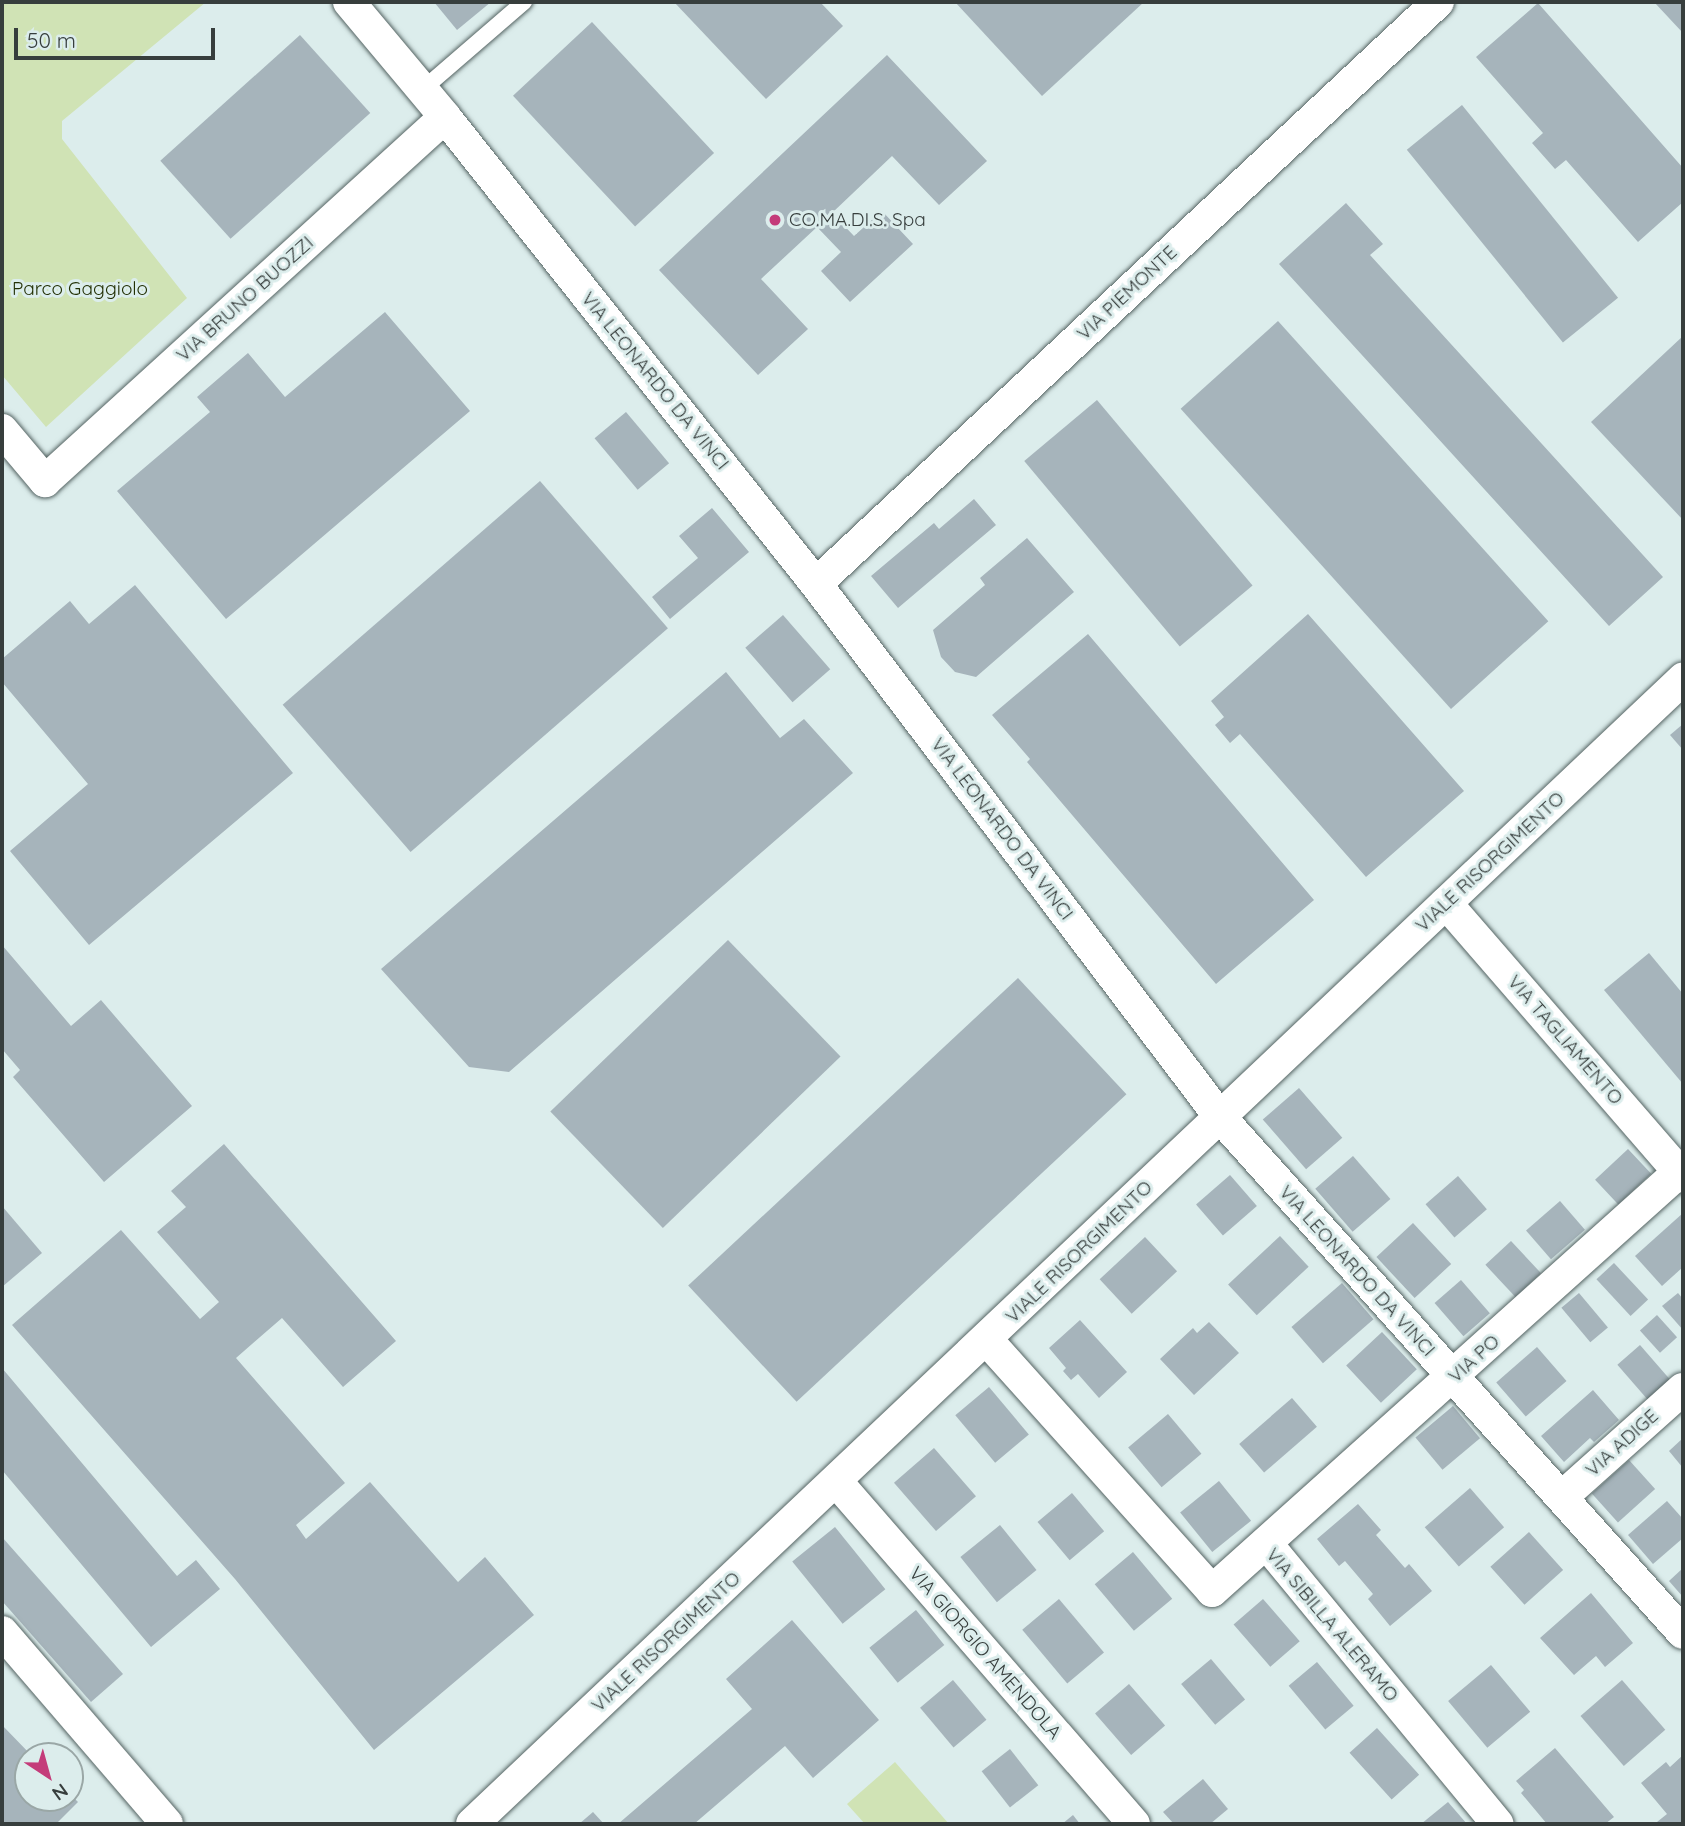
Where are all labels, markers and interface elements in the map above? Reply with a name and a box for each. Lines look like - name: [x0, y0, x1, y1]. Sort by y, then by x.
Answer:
- scale bar: [18, 14, 219, 58]
- text: 50 m: [27, 27, 76, 53]
- place label: CO.MA.DI.S. Spa: [789, 209, 926, 231]
- marker: CO.MA.DI.S. Spa: [767, 212, 783, 228]
- street label: VIA BRUNO BUOZZI: [172, 232, 318, 366]
- street label: VIA PIEMONTE: [1072, 241, 1182, 345]
- park label: Parco Gaggiolo: [12, 278, 148, 300]
- street label: VIA LEONARDO DA VINCI: [576, 288, 734, 474]
- street label: VIA LEONARDO DA VINCI: [926, 733, 1078, 925]
- street label: VIALE RISORGIMENTO: [1411, 787, 1569, 937]
- street label: VIA TAGLIAMENTO: [1503, 971, 1627, 1109]
- street label: VIALE RISORGIMENTO: [1001, 1176, 1157, 1328]
- street label: VIA LEONARDO DA VINCI: [1274, 1181, 1440, 1361]
- street label: VIA PO: [1444, 1330, 1504, 1388]
- street label: VIA ADIGE: [1581, 1405, 1663, 1481]
- street label: VIA SIBILLA ALERAMO: [1261, 1544, 1403, 1706]
- street label: VIA GIORGIO AMENDOLA: [904, 1562, 1066, 1744]
- street label: VIALE RISORGIMENTO: [587, 1567, 745, 1717]
- north arrow: [14, 1742, 84, 1812]
- text: N: [47, 1779, 73, 1806]

